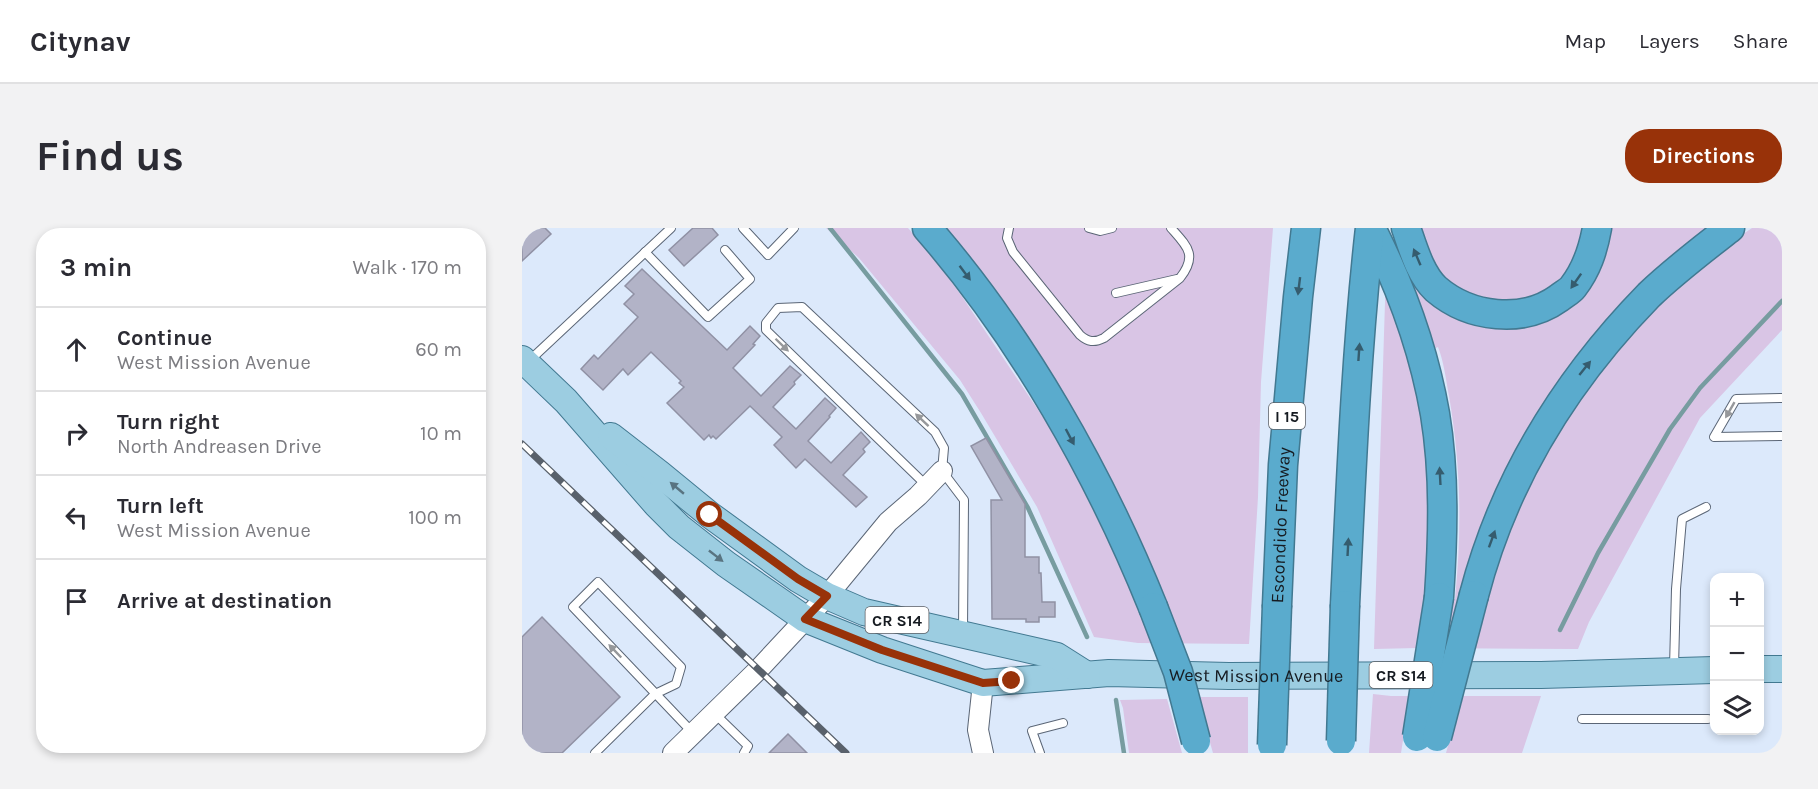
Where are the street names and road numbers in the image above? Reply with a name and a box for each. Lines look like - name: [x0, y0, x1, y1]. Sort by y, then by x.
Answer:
- road number: I 15: [1269, 403, 1305, 429]
- street label: Escondido Freeway: [1266, 445, 1296, 604]
- road number: CR S14: [866, 607, 928, 633]
- road number: CR S14: [1370, 662, 1432, 688]
- street label: West Mission Avenue: [1169, 663, 1343, 687]

